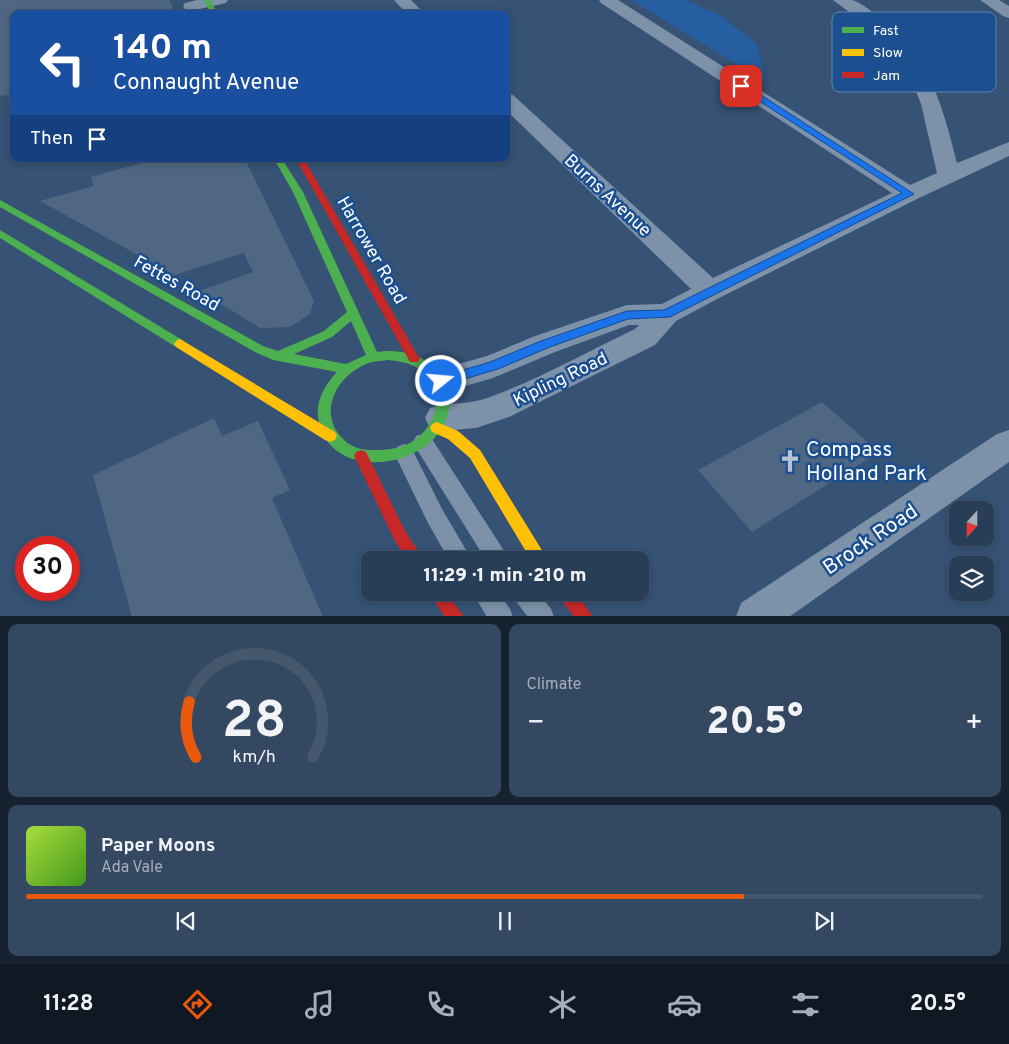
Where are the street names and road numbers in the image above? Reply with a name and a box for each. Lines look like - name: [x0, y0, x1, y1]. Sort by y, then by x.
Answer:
- street label: Burns Avenue: [558, 150, 656, 242]
- street label: Harrower Road: [331, 193, 411, 309]
- street label: Fettes Road: [129, 251, 223, 317]
- street label: Kipling Road: [510, 348, 612, 413]
- street label: Brock Road: [818, 499, 923, 582]

